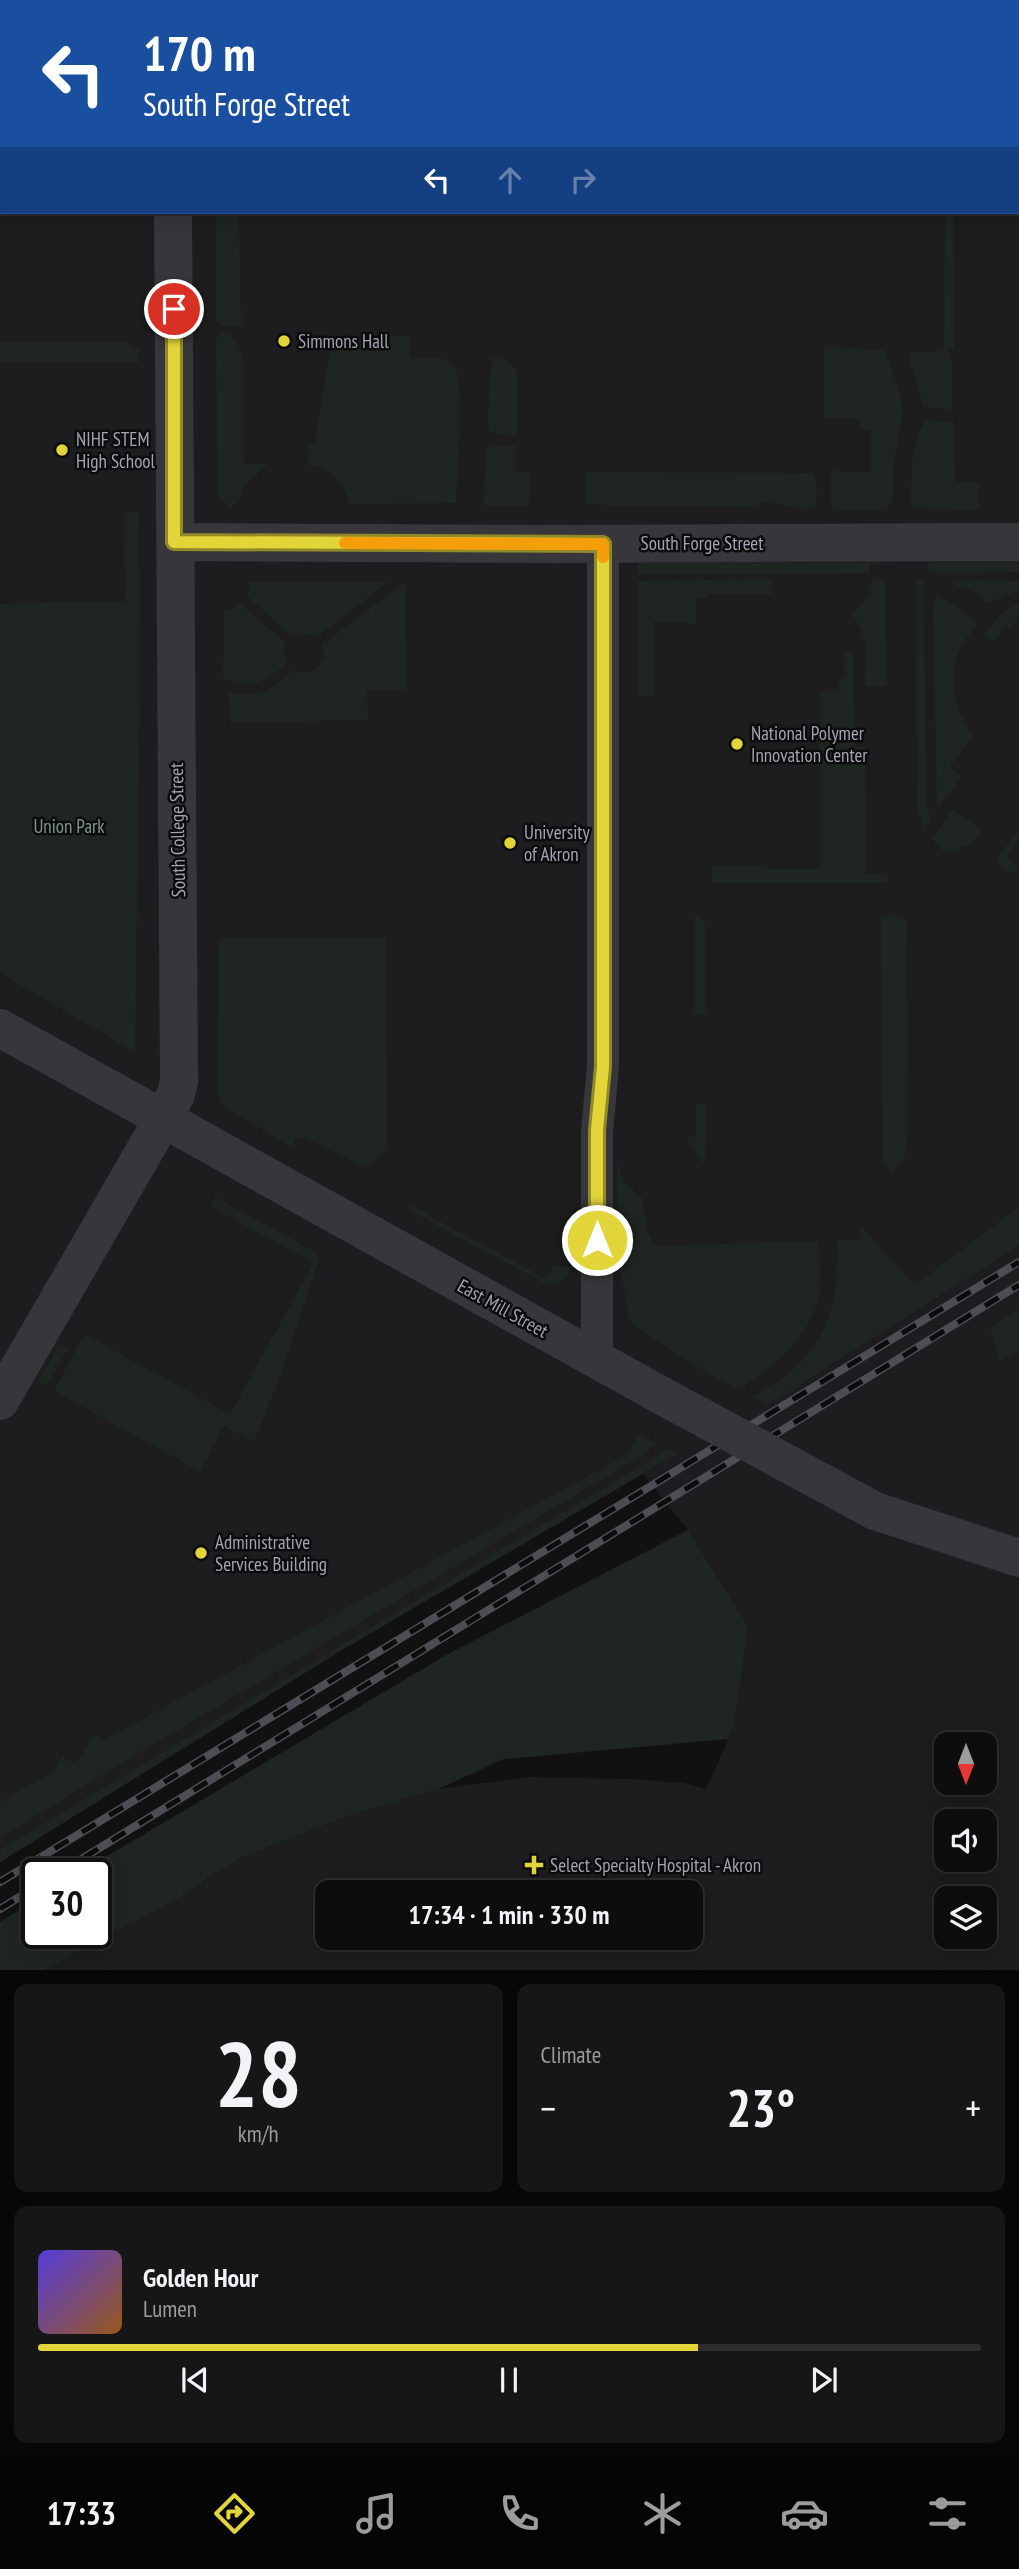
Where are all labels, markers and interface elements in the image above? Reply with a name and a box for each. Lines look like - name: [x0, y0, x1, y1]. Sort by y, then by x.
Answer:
- text: 170 m: [143, 21, 256, 85]
- icon: left: [28, 28, 119, 119]
- text: South Forge Street: [143, 83, 350, 125]
- icon: left: [418, 161, 456, 199]
- icon: ahead: [491, 161, 529, 199]
- icon: right: [564, 161, 602, 199]
- pin: [144, 279, 204, 339]
- icon: arrive: [155, 290, 193, 328]
- place label: Simmons Hall: [298, 329, 389, 353]
- marker: Simmons Hall: [276, 333, 292, 349]
- place label: NIHF STEM High School: [76, 427, 156, 473]
- marker: NIHF STEM High School: [54, 442, 70, 458]
- street label: South Forge Street: [641, 531, 764, 555]
- place label: National Polymer Innovation Center: [751, 721, 868, 767]
- marker: National Polymer Innovation Center: [729, 736, 745, 752]
- street label: South College Street: [164, 762, 190, 897]
- park label: Union Park: [33, 814, 105, 838]
- place label: University of Akron: [524, 820, 590, 866]
- marker: University of Akron: [502, 835, 518, 851]
- position arrow: [560, 1203, 634, 1277]
- street label: East Mill Street: [454, 1273, 553, 1343]
- place label: Administrative Services Building: [215, 1530, 327, 1576]
- marker: Administrative Services Building: [193, 1545, 209, 1561]
- north arrow: [934, 1732, 998, 1796]
- map controls: [934, 1732, 997, 1949]
- button: sound: [934, 1809, 997, 1872]
- place label: Select Specialty Hospital - Akron: [550, 1853, 761, 1877]
- marker: Select Specialty Hospital - Akron: [524, 1855, 544, 1875]
- speed limit sign: 30: [21, 1858, 112, 1949]
- button: layers: [934, 1886, 997, 1949]
- text: 17:34 · 1 min · 330 m: [409, 1898, 609, 1931]
- text: 28: [215, 2014, 302, 2132]
- text: Climate: [541, 2040, 601, 2069]
- text: 23°: [726, 2074, 795, 2141]
- text: −: [541, 2083, 556, 2132]
- text: +: [965, 2083, 981, 2132]
- text: km/h: [238, 2119, 279, 2148]
- text: Golden Hour: [143, 2261, 258, 2294]
- text: Lumen: [143, 2294, 197, 2323]
- icon: previous: [176, 2361, 214, 2399]
- icon: pause: [490, 2361, 528, 2399]
- icon: next: [805, 2361, 843, 2399]
- icon: directions: [210, 2489, 259, 2538]
- icon: music: [352, 2489, 401, 2538]
- icon: phone: [495, 2489, 544, 2538]
- icon: climate: [638, 2489, 687, 2538]
- icon: car: [780, 2489, 829, 2538]
- icon: filters: [923, 2489, 972, 2538]
- text: 17:33: [47, 2492, 116, 2534]

